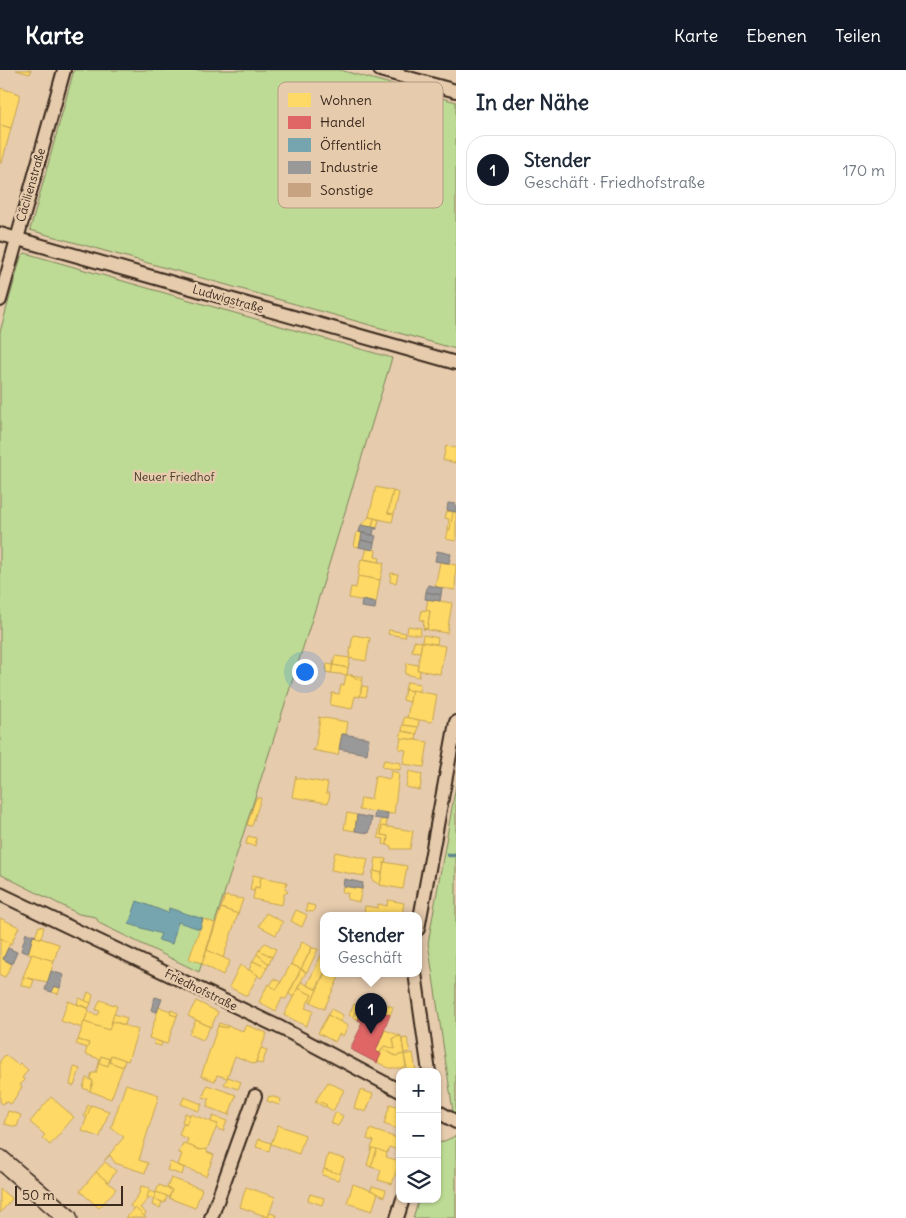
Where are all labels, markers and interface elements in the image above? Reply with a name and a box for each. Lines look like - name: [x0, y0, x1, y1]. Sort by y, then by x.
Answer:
- text: Karte: [25, 20, 84, 50]
- text: Karte: [674, 24, 718, 47]
- text: Ebenen: [746, 24, 807, 47]
- text: Teilen: [835, 24, 881, 47]
- legend: [278, 82, 443, 208]
- text: In der Nähe: [476, 89, 589, 116]
- text: Wohnen: [320, 91, 372, 109]
- text: Handel: [320, 113, 365, 131]
- text: Öffentlich: [320, 136, 381, 154]
- street label: Cäcilienstraße: [13, 146, 48, 224]
- text: Stender: [524, 148, 591, 172]
- text: Industrie: [320, 158, 378, 176]
- text: 1: [490, 160, 496, 180]
- text: 170 m: [842, 160, 885, 180]
- text: Geschäft · Friedhofstraße: [524, 172, 705, 192]
- text: Sonstige: [320, 181, 373, 199]
- street label: Ludwigstraße: [191, 281, 265, 316]
- park label: Neuer Friedhof: [134, 469, 215, 484]
- your location: [292, 659, 318, 685]
- popup: [320, 912, 422, 977]
- text: Stender: [338, 923, 404, 947]
- text: Geschäft: [338, 947, 402, 967]
- street label: Friedhofstraße: [162, 965, 240, 1014]
- pin: 1: [355, 993, 387, 1034]
- map controls: [396, 1068, 441, 1203]
- button: +: [396, 1068, 441, 1113]
- button: −: [396, 1113, 441, 1158]
- button: layers: [396, 1158, 441, 1203]
- scale bar: [15, 1183, 122, 1206]
- text: 50 m: [22, 1186, 55, 1204]

